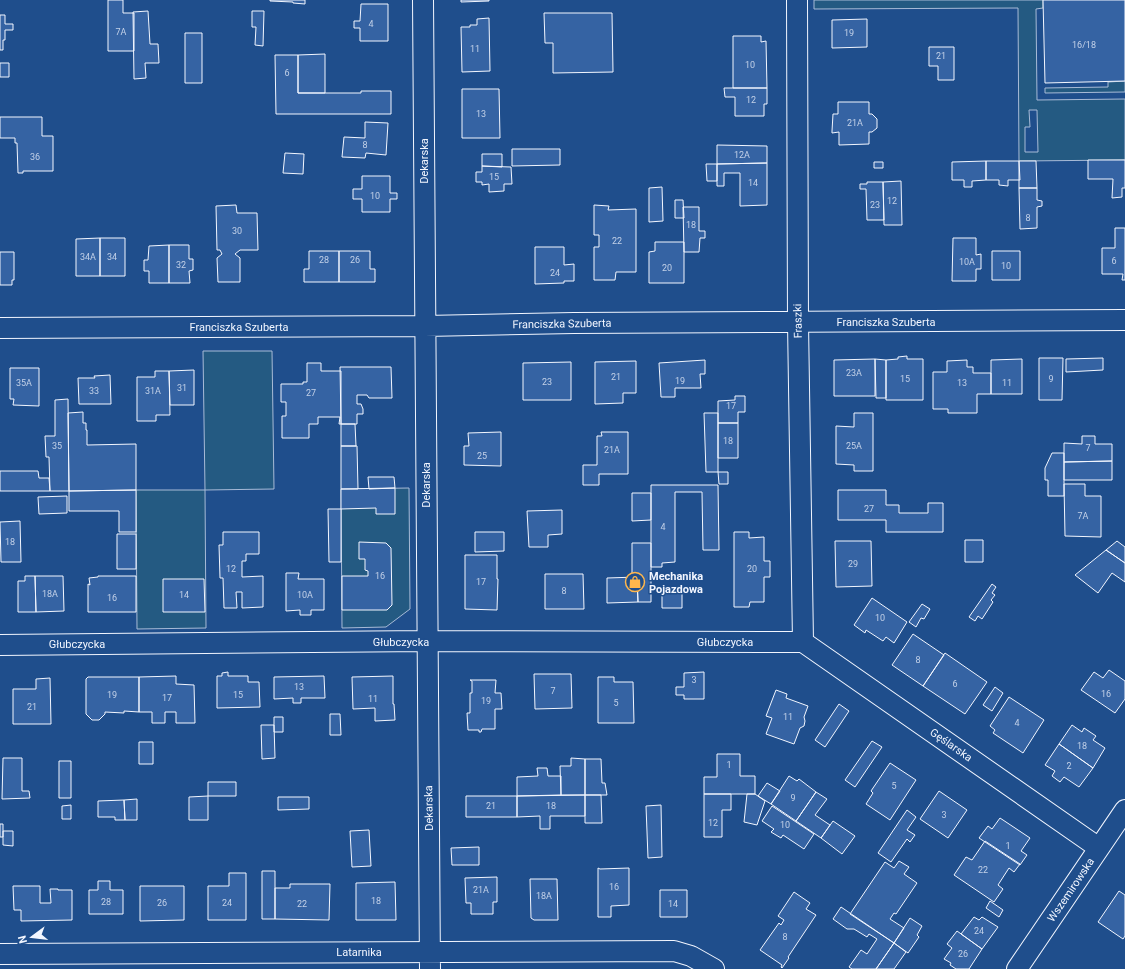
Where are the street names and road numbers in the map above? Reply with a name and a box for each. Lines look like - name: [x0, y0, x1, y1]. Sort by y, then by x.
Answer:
- street label: Dekarska: [418, 138, 431, 184]
- street label: Fraszki: [791, 303, 805, 339]
- street label: Franciszka Szuberta: [836, 316, 936, 329]
- street label: Franciszka Szuberta: [512, 317, 612, 331]
- street label: Franciszka Szuberta: [189, 321, 289, 334]
- street label: Dekarska: [420, 462, 433, 508]
- street label: Głubczycka: [373, 636, 429, 649]
- street label: Głubczycka: [697, 636, 753, 649]
- street label: Głubczycka: [49, 638, 105, 651]
- street label: Gęślarska: [927, 726, 975, 764]
- street label: Dekarska: [422, 785, 436, 831]
- street label: Wszemirowska: [1045, 856, 1097, 924]
- street label: Latarnika: [336, 946, 382, 959]

